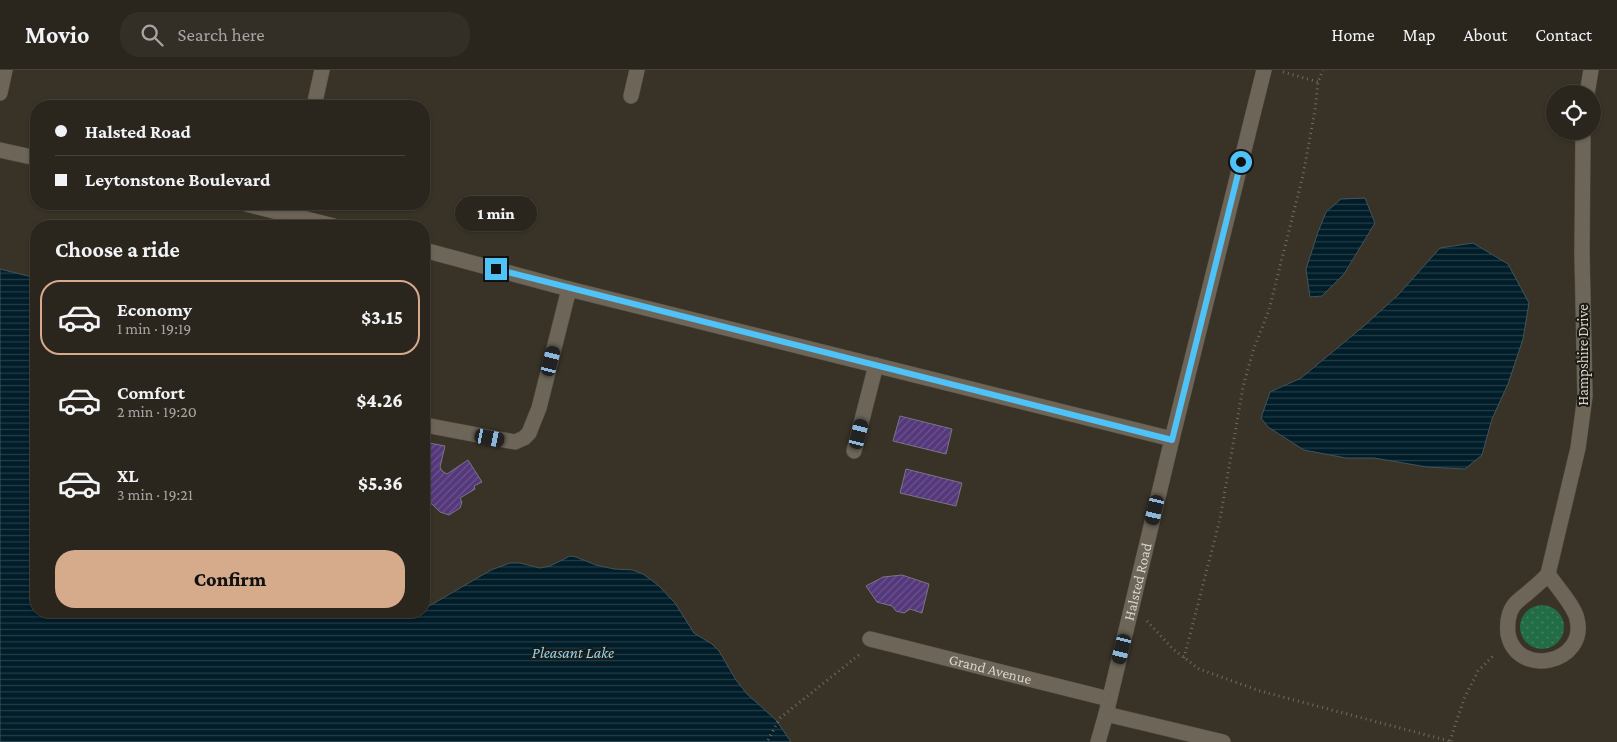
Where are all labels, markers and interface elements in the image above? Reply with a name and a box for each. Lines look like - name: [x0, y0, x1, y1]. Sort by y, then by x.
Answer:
- search box: [120, 12, 470, 57]
- text: Movio: [25, 21, 90, 48]
- icon: search: [138, 21, 166, 49]
- text: Search here: [178, 24, 265, 45]
- text: Home: [1332, 25, 1375, 45]
- text: Map: [1403, 25, 1435, 45]
- text: About: [1463, 25, 1507, 45]
- text: Contact: [1535, 25, 1592, 45]
- map controls: [1546, 85, 1601, 140]
- button: locate: [1546, 85, 1601, 140]
- text: Halsted Road: [85, 121, 191, 142]
- route start: [1230, 151, 1252, 173]
- text: Leytonstone Boulevard: [85, 169, 270, 190]
- callout: 1 min: [455, 196, 537, 232]
- text: 1 min: [477, 205, 515, 222]
- text: Choose a ride: [55, 237, 180, 262]
- route end: [485, 258, 507, 280]
- icon: car: [57, 295, 102, 340]
- text: Economy: [117, 299, 192, 320]
- street label: Hampshire Drive: [1575, 304, 1592, 406]
- text: $3.15: [361, 307, 403, 328]
- text: 1 min · 19:19: [117, 320, 191, 337]
- car: [540, 345, 561, 377]
- icon: car: [57, 378, 102, 423]
- text: Comfort: [117, 382, 185, 403]
- text: $4.26: [357, 390, 403, 411]
- text: 2 min · 19:20: [117, 403, 197, 420]
- car: [848, 418, 869, 450]
- car: [473, 428, 506, 448]
- icon: car: [57, 461, 102, 506]
- text: XL: [117, 465, 139, 486]
- text: $5.36: [358, 473, 403, 494]
- text: 3 min · 19:21: [117, 486, 193, 503]
- car: [1144, 494, 1165, 526]
- street label: Halsted Road: [1121, 541, 1155, 622]
- button: Confirm: [55, 550, 405, 608]
- car: [1111, 633, 1132, 665]
- water label: Pleasant Lake: [532, 644, 614, 661]
- street label: Grand Avenue: [947, 651, 1034, 687]

